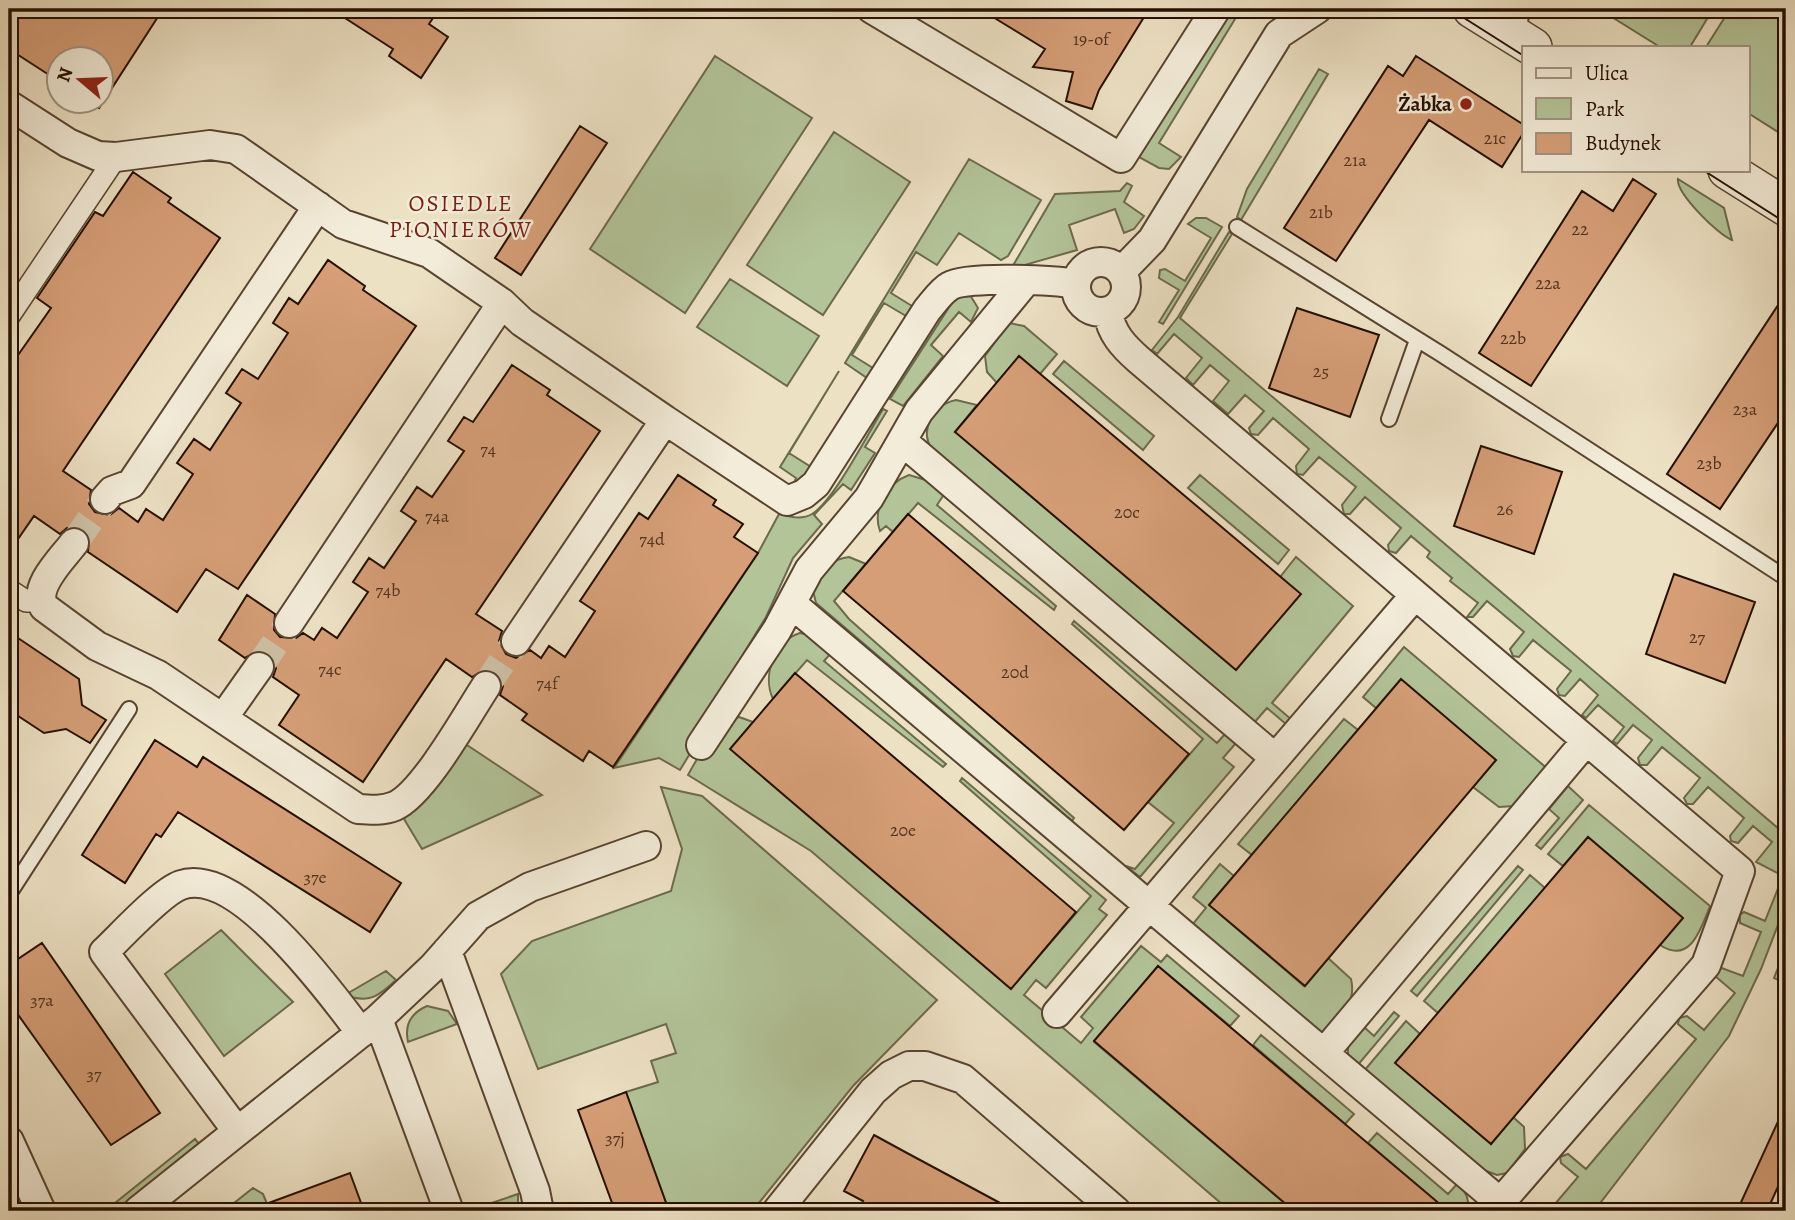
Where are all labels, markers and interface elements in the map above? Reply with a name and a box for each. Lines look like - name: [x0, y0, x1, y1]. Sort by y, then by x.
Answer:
- house number: 19-of: [1073, 27, 1112, 51]
- north arrow: [46, 46, 116, 116]
- legend: [1522, 46, 1750, 172]
- text: Ulica: [1585, 59, 1629, 87]
- text: N: [50, 64, 79, 86]
- place label: Żabka: [1398, 90, 1453, 118]
- text: Park: [1585, 95, 1625, 123]
- marker: Żabka: [1458, 96, 1474, 112]
- house number: 21c: [1484, 126, 1506, 150]
- text: Budynek: [1585, 129, 1661, 157]
- house number: 21a: [1343, 148, 1367, 172]
- district label: OSIEDLE PIONIERÓW: [389, 188, 533, 245]
- house number: 21b: [1309, 200, 1333, 224]
- house number: 22: [1571, 217, 1589, 241]
- house number: 22a: [1535, 271, 1561, 295]
- house number: 22b: [1500, 326, 1526, 350]
- house number: 25: [1313, 359, 1329, 383]
- house number: 23a: [1733, 397, 1758, 421]
- house number: 74: [480, 437, 496, 461]
- house number: 23b: [1696, 451, 1722, 475]
- house number: 26: [1497, 497, 1513, 521]
- house number: 20c: [1114, 500, 1140, 524]
- house number: 74a: [425, 504, 450, 528]
- house number: 74d: [639, 527, 665, 551]
- house number: 74b: [376, 578, 400, 602]
- house number: 27: [1689, 625, 1705, 649]
- house number: 74c: [318, 657, 342, 681]
- house number: 20d: [1001, 660, 1029, 684]
- house number: 74f: [536, 671, 561, 695]
- house number: 20e: [890, 818, 916, 842]
- house number: 37e: [303, 865, 327, 889]
- house number: 37a: [30, 988, 54, 1012]
- house number: 37: [86, 1062, 102, 1086]
- house number: 37j: [605, 1126, 625, 1150]

